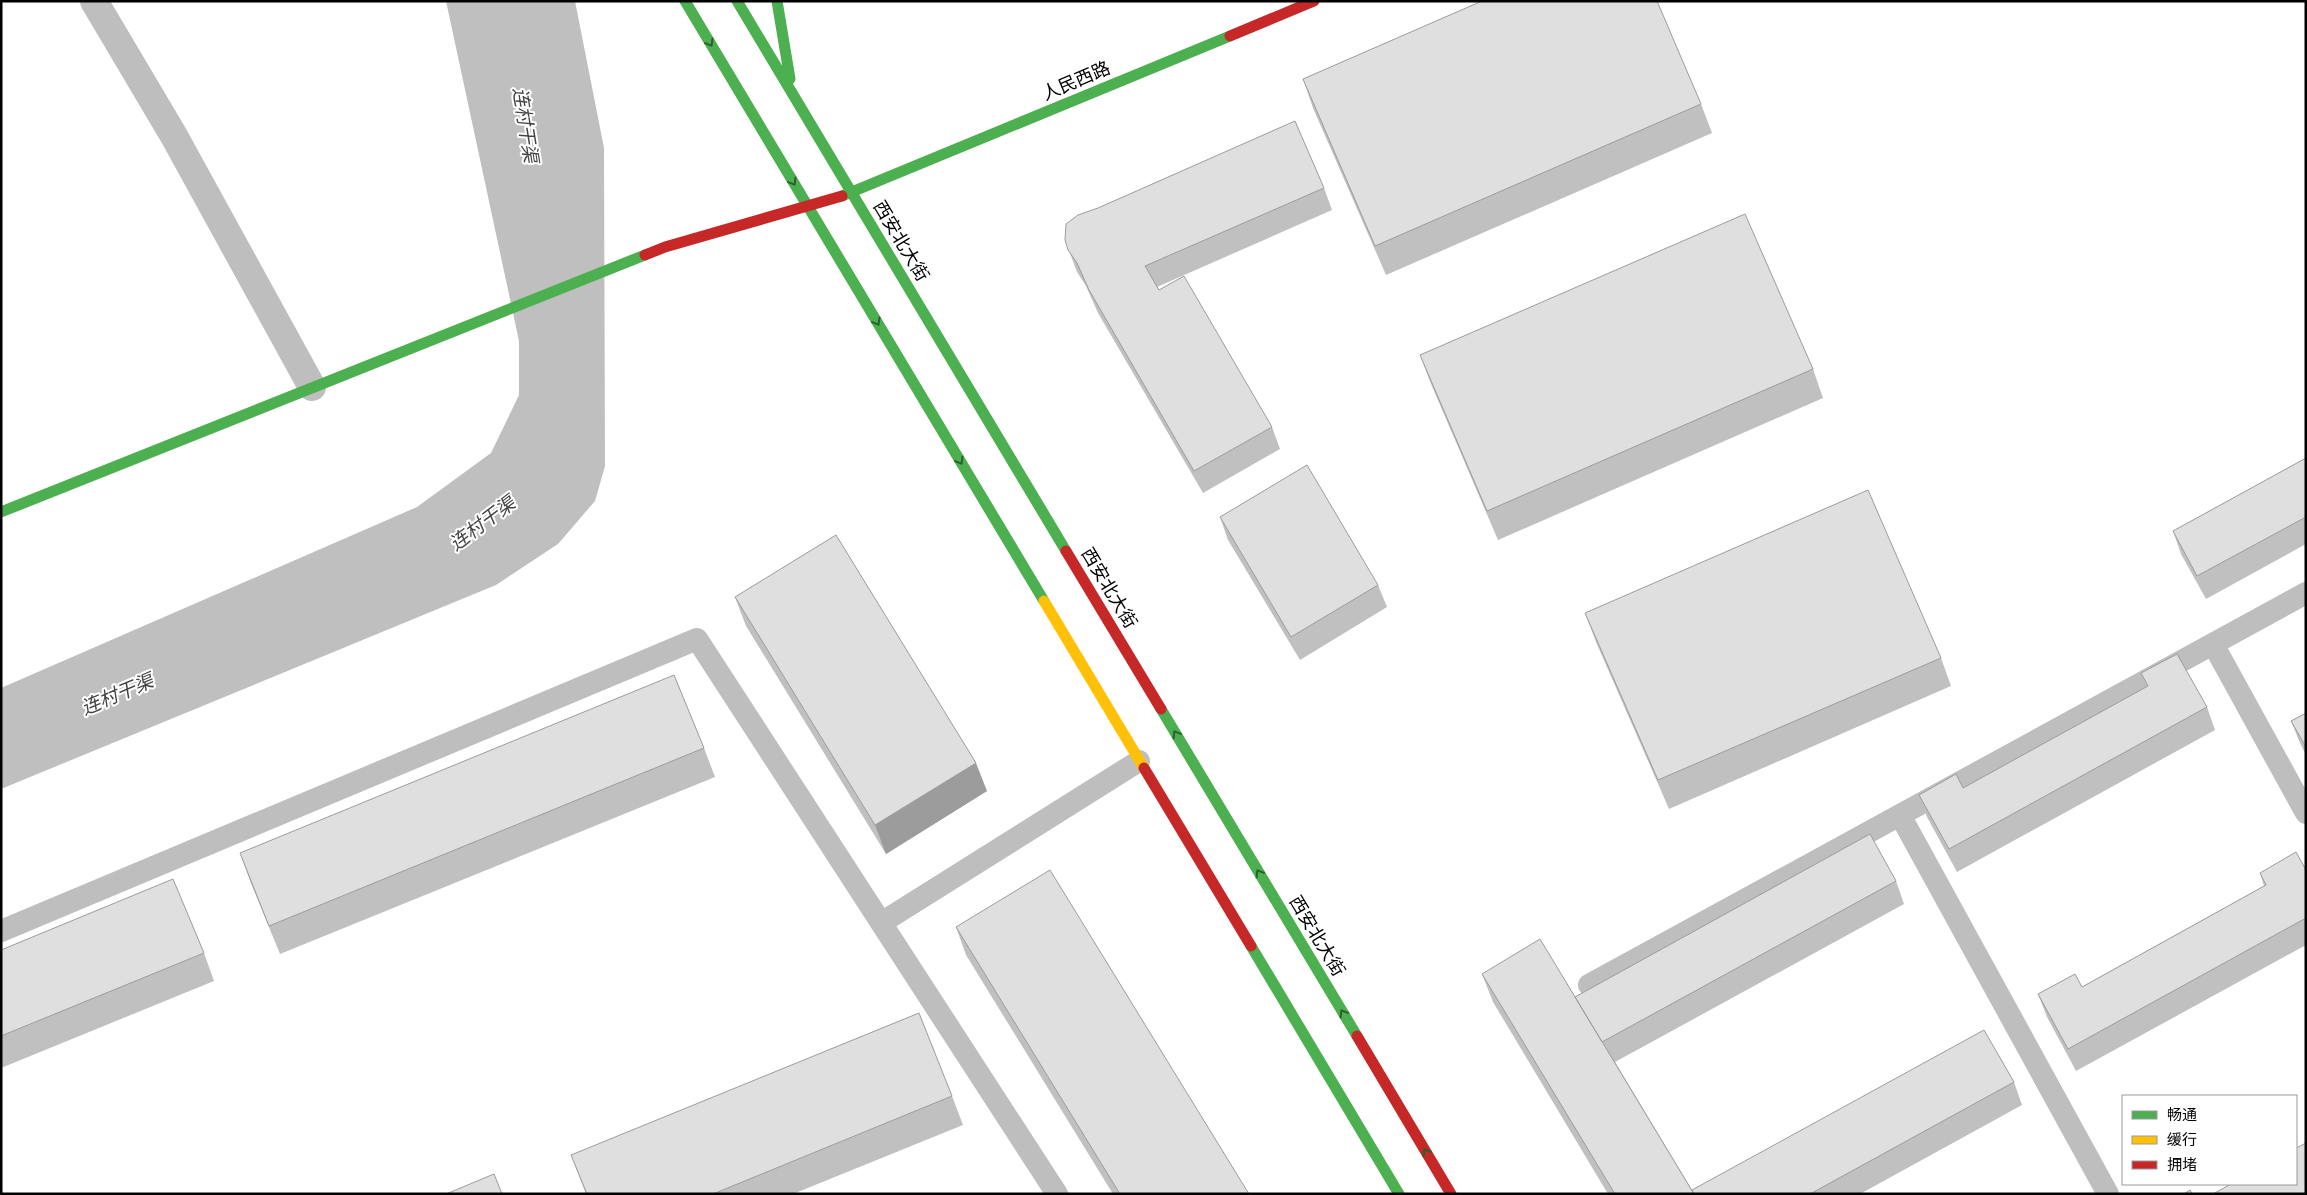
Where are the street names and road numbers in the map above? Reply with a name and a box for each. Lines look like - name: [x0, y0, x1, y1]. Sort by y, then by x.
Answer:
- street label: 人民西路: [1038, 55, 1114, 106]
- street label: 西安北大街: [868, 196, 935, 286]
- street label: 西安北大街: [1076, 543, 1143, 633]
- street label: 西安北大街: [1284, 891, 1351, 981]

